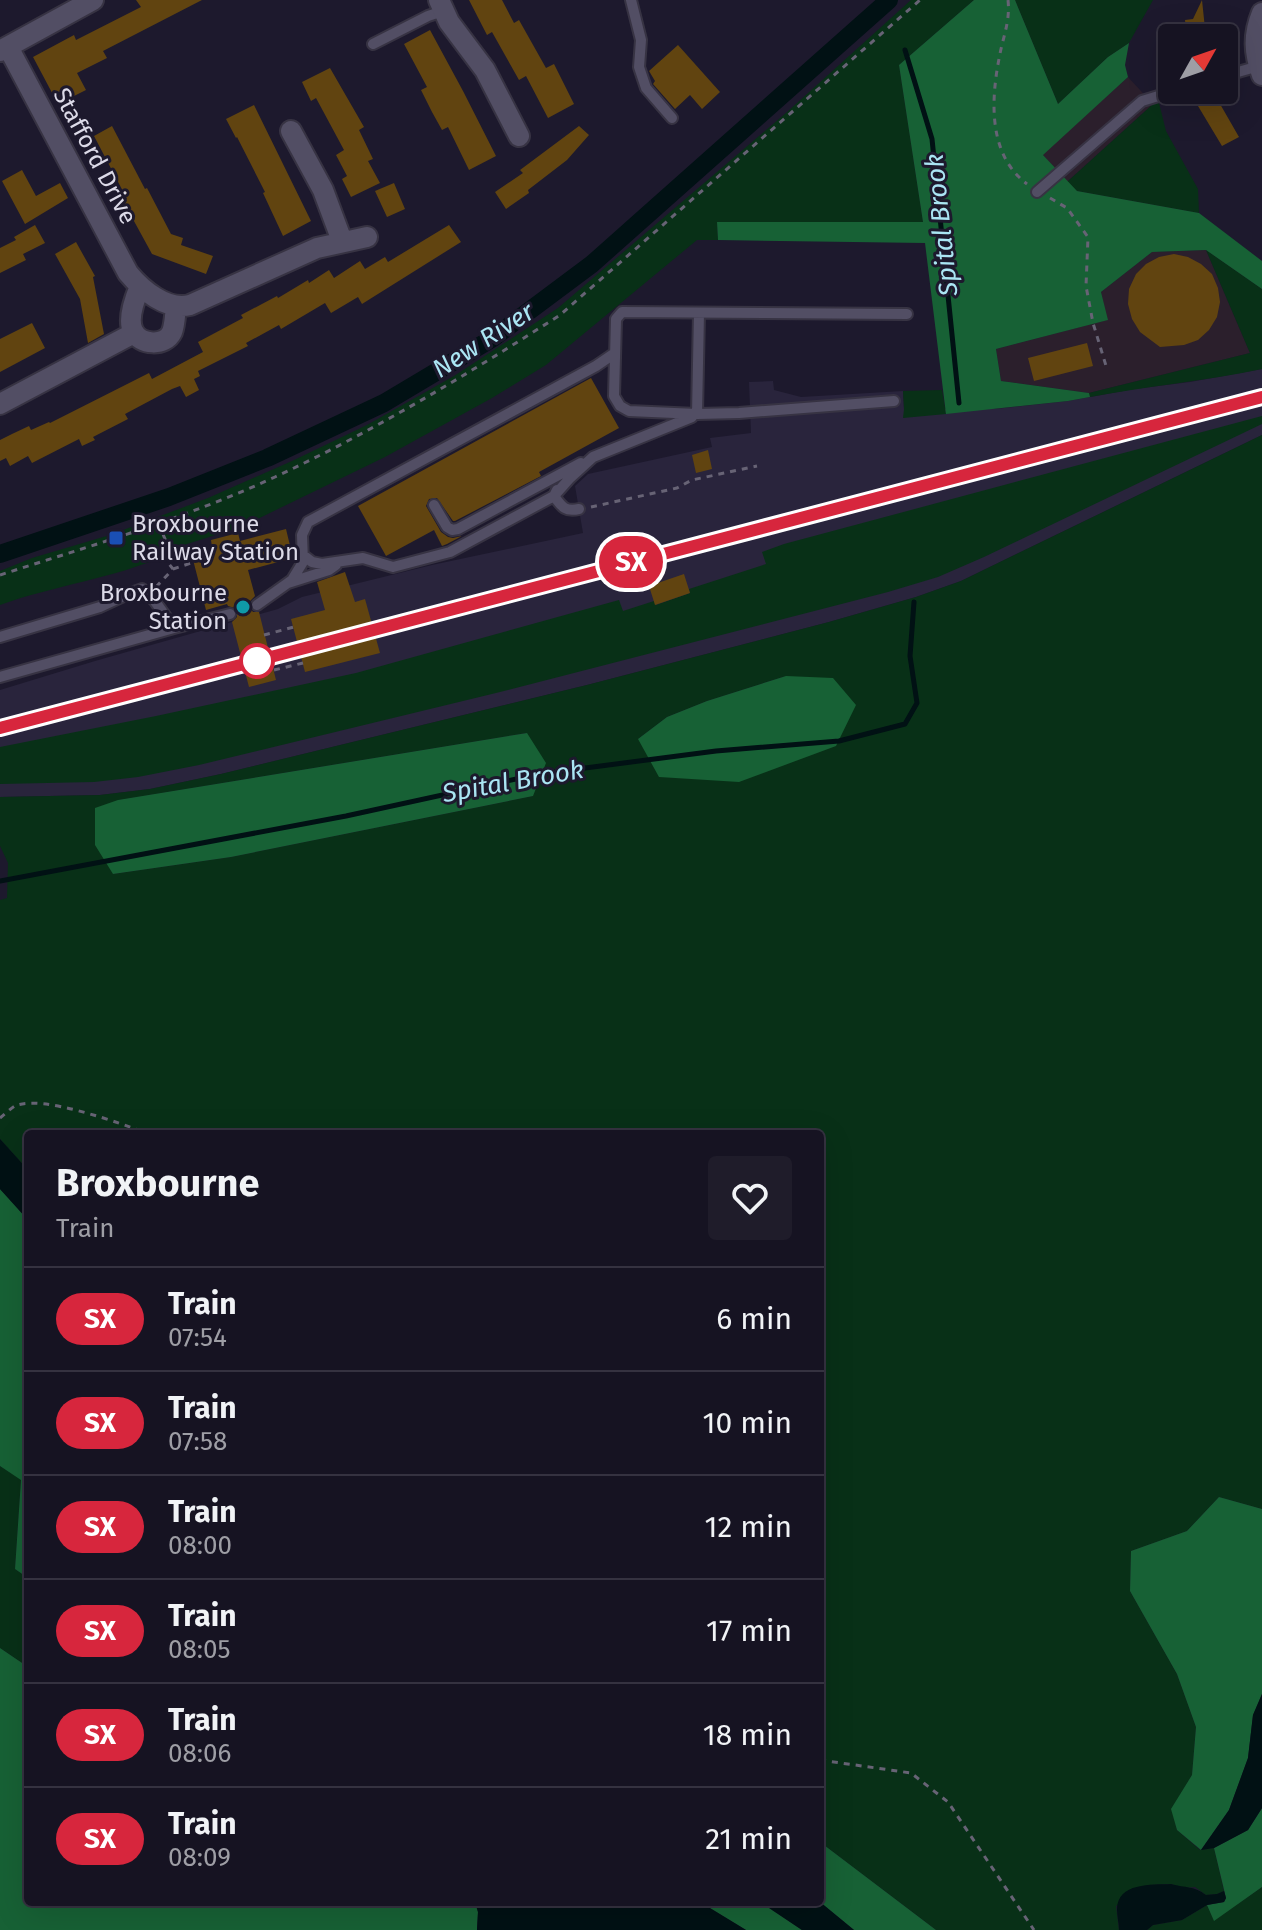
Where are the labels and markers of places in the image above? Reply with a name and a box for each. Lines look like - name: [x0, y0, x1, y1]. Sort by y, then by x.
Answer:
- place label: Broxbourne Railway Station: [132, 510, 299, 566]
- marker: Broxbourne Railway Station: [107, 529, 125, 547]
- place label: Broxbourne Station: [100, 579, 227, 635]
- marker: Broxbourne Station: [234, 598, 252, 616]
- unlabelled marker: [240, 644, 274, 678]

